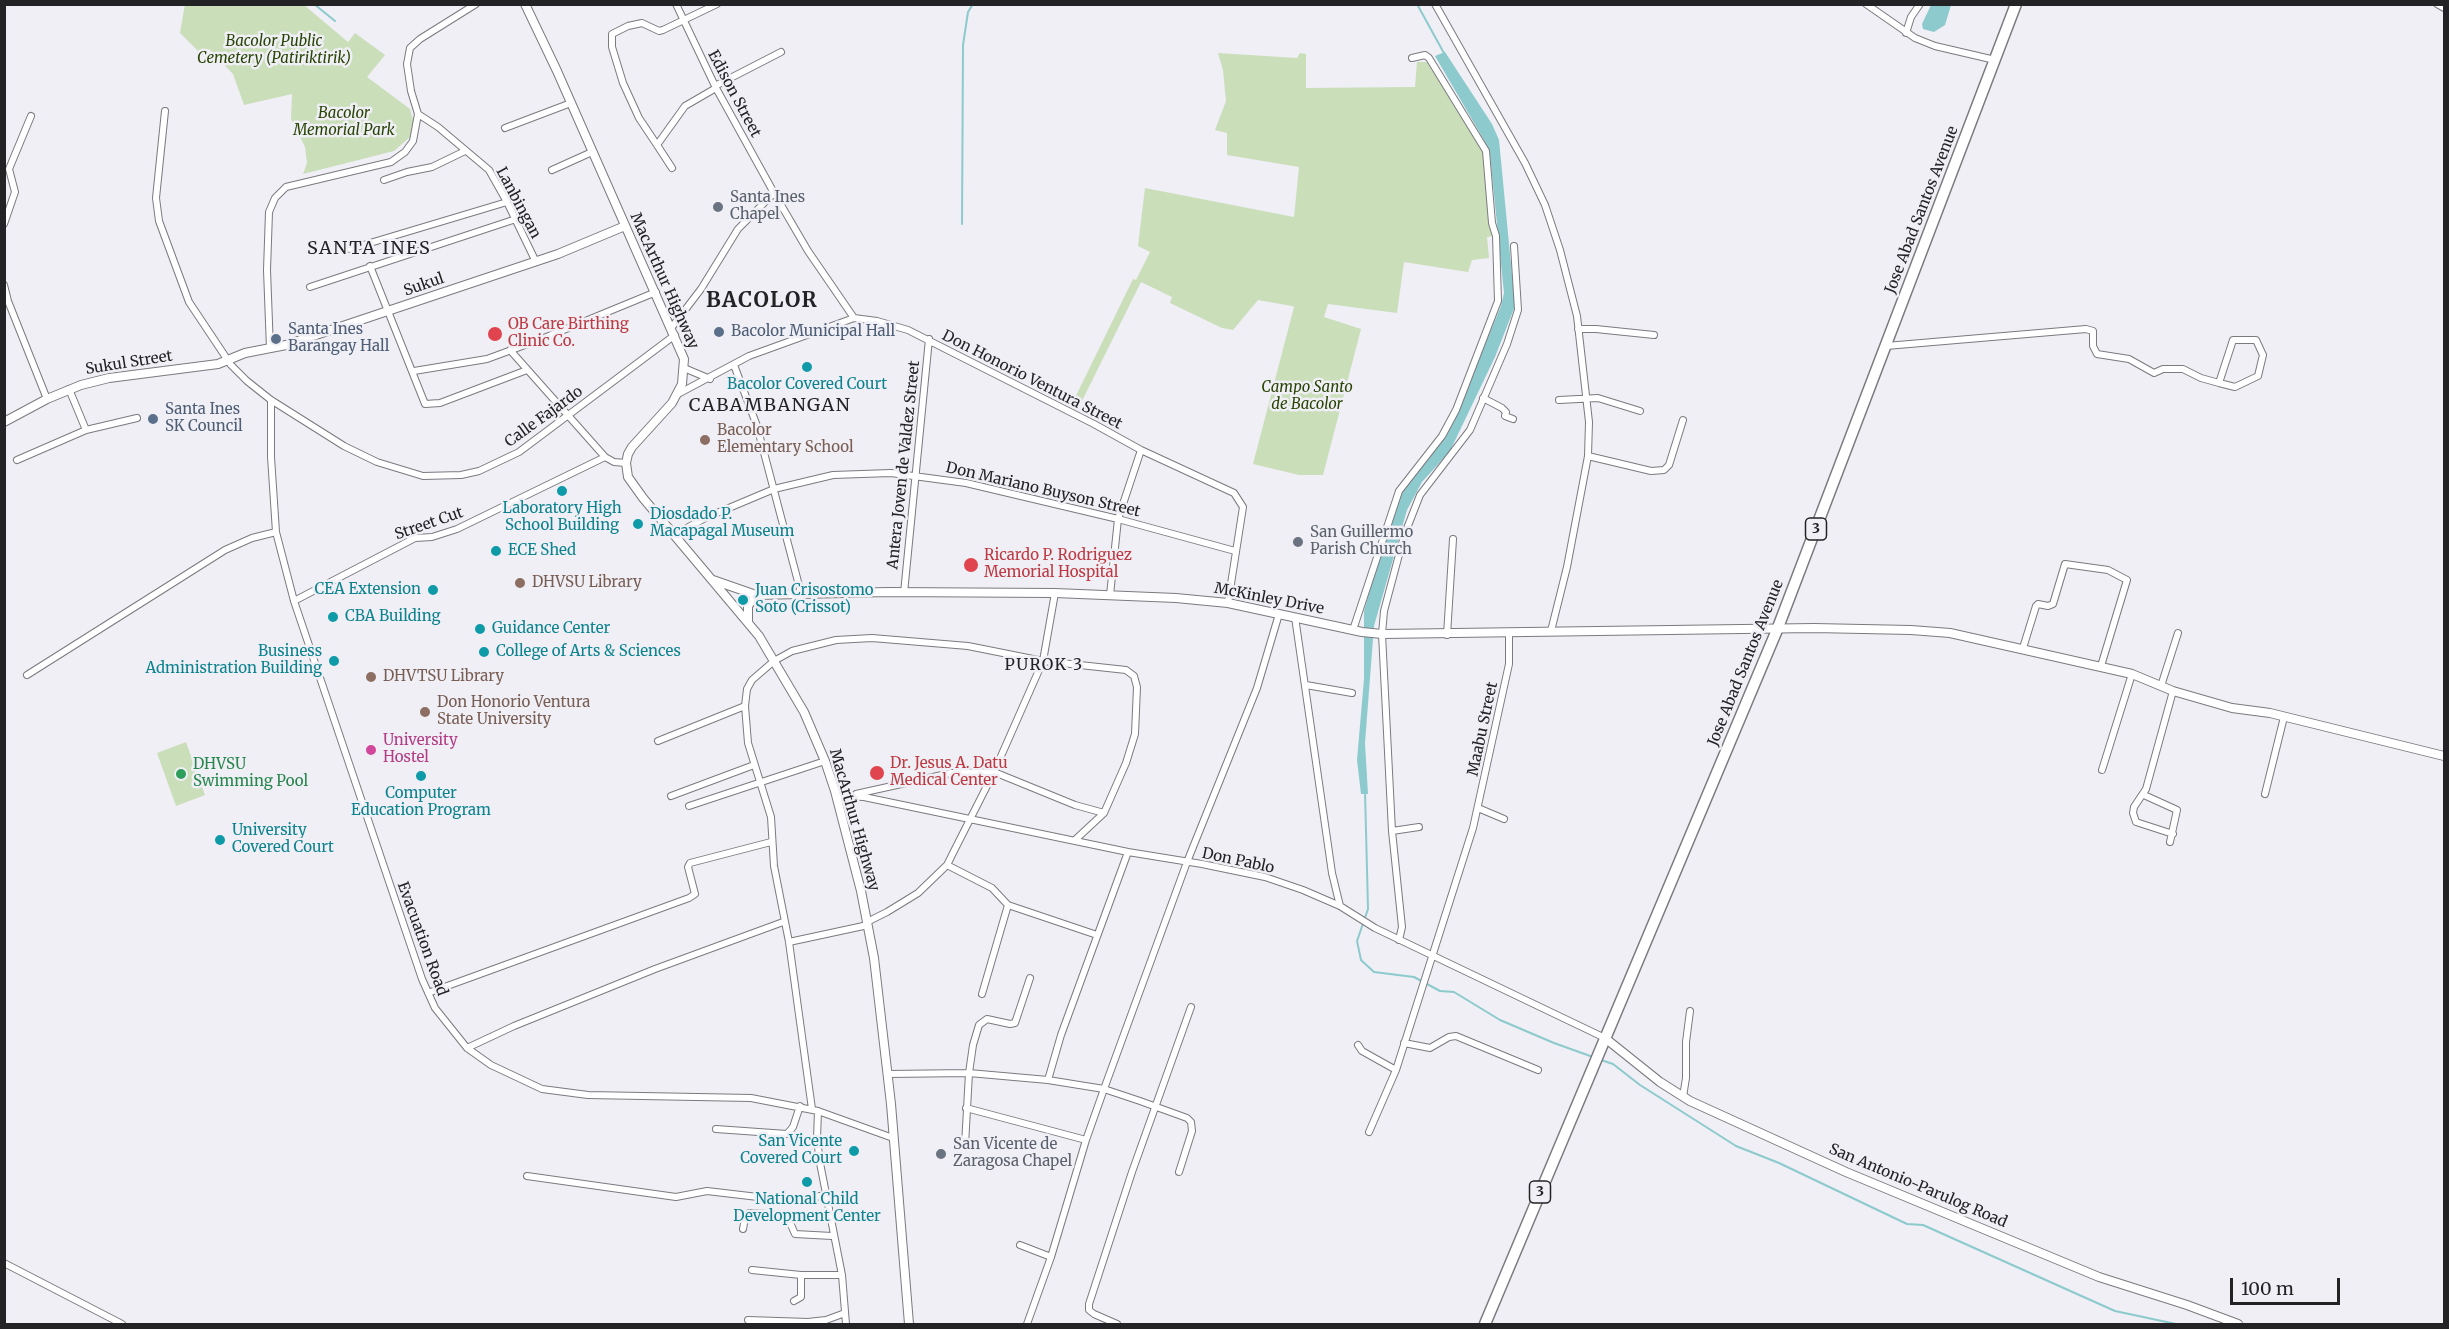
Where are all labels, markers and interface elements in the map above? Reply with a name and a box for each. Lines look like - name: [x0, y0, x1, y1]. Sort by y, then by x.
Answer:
- park label: Bacolor Public Cemetery (Patiriktirik): [197, 33, 351, 68]
- street label: Edison Street: [703, 47, 765, 141]
- park label: Bacolor Memorial Park: [293, 105, 395, 140]
- street label: Jose Abad Santos Avenue: [1882, 124, 1962, 296]
- street label: Lanbingan: [492, 164, 544, 242]
- place label: Santa Ines Chapel: [730, 189, 805, 224]
- marker: Santa Ines Chapel: [711, 200, 725, 214]
- street label: MacArthur Highway: [626, 210, 702, 352]
- district label: SANTA INES: [307, 238, 431, 260]
- street label: Sukul: [401, 270, 447, 300]
- district label: BACOLOR: [706, 288, 818, 314]
- place label: OB Care Birthing Clinic Co.: [508, 316, 629, 351]
- place label: Santa Ines Barangay Hall: [288, 321, 389, 356]
- place label: Bacolor Municipal Hall: [731, 323, 895, 341]
- marker: OB Care Birthing Clinic Co.: [486, 325, 504, 343]
- marker: Bacolor Municipal Hall: [712, 325, 726, 339]
- street label: Don Honorio Ventura Street: [939, 327, 1125, 433]
- marker: Santa Ines Barangay Hall: [269, 332, 283, 346]
- street label: Sukul Street: [84, 347, 174, 379]
- marker: Bacolor Covered Court: [800, 360, 814, 374]
- street label: Antera Joven de Valdez Street: [884, 360, 924, 570]
- place label: Bacolor Covered Court: [727, 376, 887, 394]
- park label: Campo Santo de Bacolor: [1261, 379, 1353, 414]
- street label: Calle Fajardo: [502, 383, 586, 451]
- district label: CABAMBANGAN: [689, 395, 851, 417]
- place label: Santa Ines SK Council: [165, 401, 243, 436]
- marker: Santa Ines SK Council: [146, 412, 160, 426]
- place label: Bacolor Elementary School: [717, 422, 854, 457]
- marker: Bacolor Elementary School: [698, 433, 712, 447]
- street label: Don Mariano Buyson Street: [944, 459, 1142, 521]
- marker: Laboratory High School Building: [555, 484, 569, 498]
- place label: Laboratory High School Building: [502, 500, 622, 535]
- street label: Street Cut: [392, 504, 466, 544]
- place label: Diosdado P. Macapagal Museum: [650, 506, 794, 541]
- marker: Diosdado P. Macapagal Museum: [631, 517, 645, 531]
- road number: 3: [1806, 518, 1826, 540]
- place label: San Guillermo Parish Church: [1310, 524, 1413, 559]
- marker: San Guillermo Parish Church: [1291, 535, 1305, 549]
- place label: ECE Shed: [508, 542, 576, 560]
- marker: ECE Shed: [489, 544, 503, 558]
- place label: Ricardo P. Rodriguez Memorial Hospital: [984, 547, 1132, 582]
- marker: Ricardo P. Rodriguez Memorial Hospital: [962, 556, 980, 574]
- place label: DHVSU Library: [532, 574, 642, 592]
- marker: DHVSU Library: [513, 576, 527, 590]
- street label: Jose Abad Santos Avenue: [1704, 577, 1788, 749]
- street label: McKinley Drive: [1213, 580, 1325, 618]
- place label: CEA Extension: [315, 581, 421, 599]
- place label: Juan Crisostomo Soto (Crissot): [755, 582, 874, 617]
- marker: CEA Extension: [426, 583, 440, 597]
- marker: Juan Crisostomo Soto (Crissot): [736, 593, 750, 607]
- place label: CBA Building: [345, 608, 441, 626]
- marker: CBA Building: [326, 610, 340, 624]
- place label: Guidance Center: [492, 620, 610, 638]
- marker: Guidance Center: [473, 622, 487, 636]
- place label: Business Administration Building: [145, 643, 322, 678]
- place label: College of Arts & Sciences: [496, 643, 681, 661]
- marker: College of Arts & Sciences: [477, 645, 491, 659]
- marker: Business Administration Building: [327, 654, 341, 668]
- district label: PUROK 3: [1004, 655, 1084, 675]
- place label: DHVTSU Library: [383, 668, 504, 686]
- marker: DHVTSU Library: [364, 670, 378, 684]
- street label: Maabu Street: [1464, 680, 1502, 778]
- place label: Don Honorio Ventura State University: [437, 694, 590, 729]
- marker: Don Honorio Ventura State University: [418, 705, 432, 719]
- place label: University Hostel: [383, 732, 458, 767]
- marker: University Hostel: [364, 743, 378, 757]
- street label: MacArthur Highway: [825, 747, 883, 893]
- place label: Dr. Jesus A. Datu Medical Center: [890, 755, 1008, 790]
- place label: DHVSU Swimming Pool: [193, 756, 308, 791]
- marker: Dr. Jesus A. Datu Medical Center: [868, 764, 886, 782]
- marker: DHVSU Swimming Pool: [174, 767, 188, 781]
- marker: Computer Education Program: [414, 769, 428, 783]
- place label: Computer Education Program: [351, 785, 491, 820]
- place label: University Covered Court: [232, 822, 334, 857]
- marker: University Covered Court: [213, 833, 227, 847]
- street label: Don Pablo: [1200, 845, 1276, 877]
- street label: Evacuation Road: [393, 880, 451, 998]
- place label: San Vicente Covered Court: [740, 1133, 842, 1168]
- place label: San Vicente de Zaragosa Chapel: [953, 1136, 1072, 1171]
- street label: San Antonio-Parulog Road: [1826, 1140, 2010, 1232]
- marker: San Vicente Covered Court: [847, 1144, 861, 1158]
- marker: San Vicente de Zaragosa Chapel: [934, 1147, 948, 1161]
- marker: National Child Development Center: [800, 1175, 814, 1189]
- road number: 3: [1530, 1181, 1550, 1203]
- place label: National Child Development Center: [733, 1191, 881, 1226]
- scale bar: [2233, 1266, 2342, 1304]
- text: 100 m: [2241, 1277, 2294, 1300]

